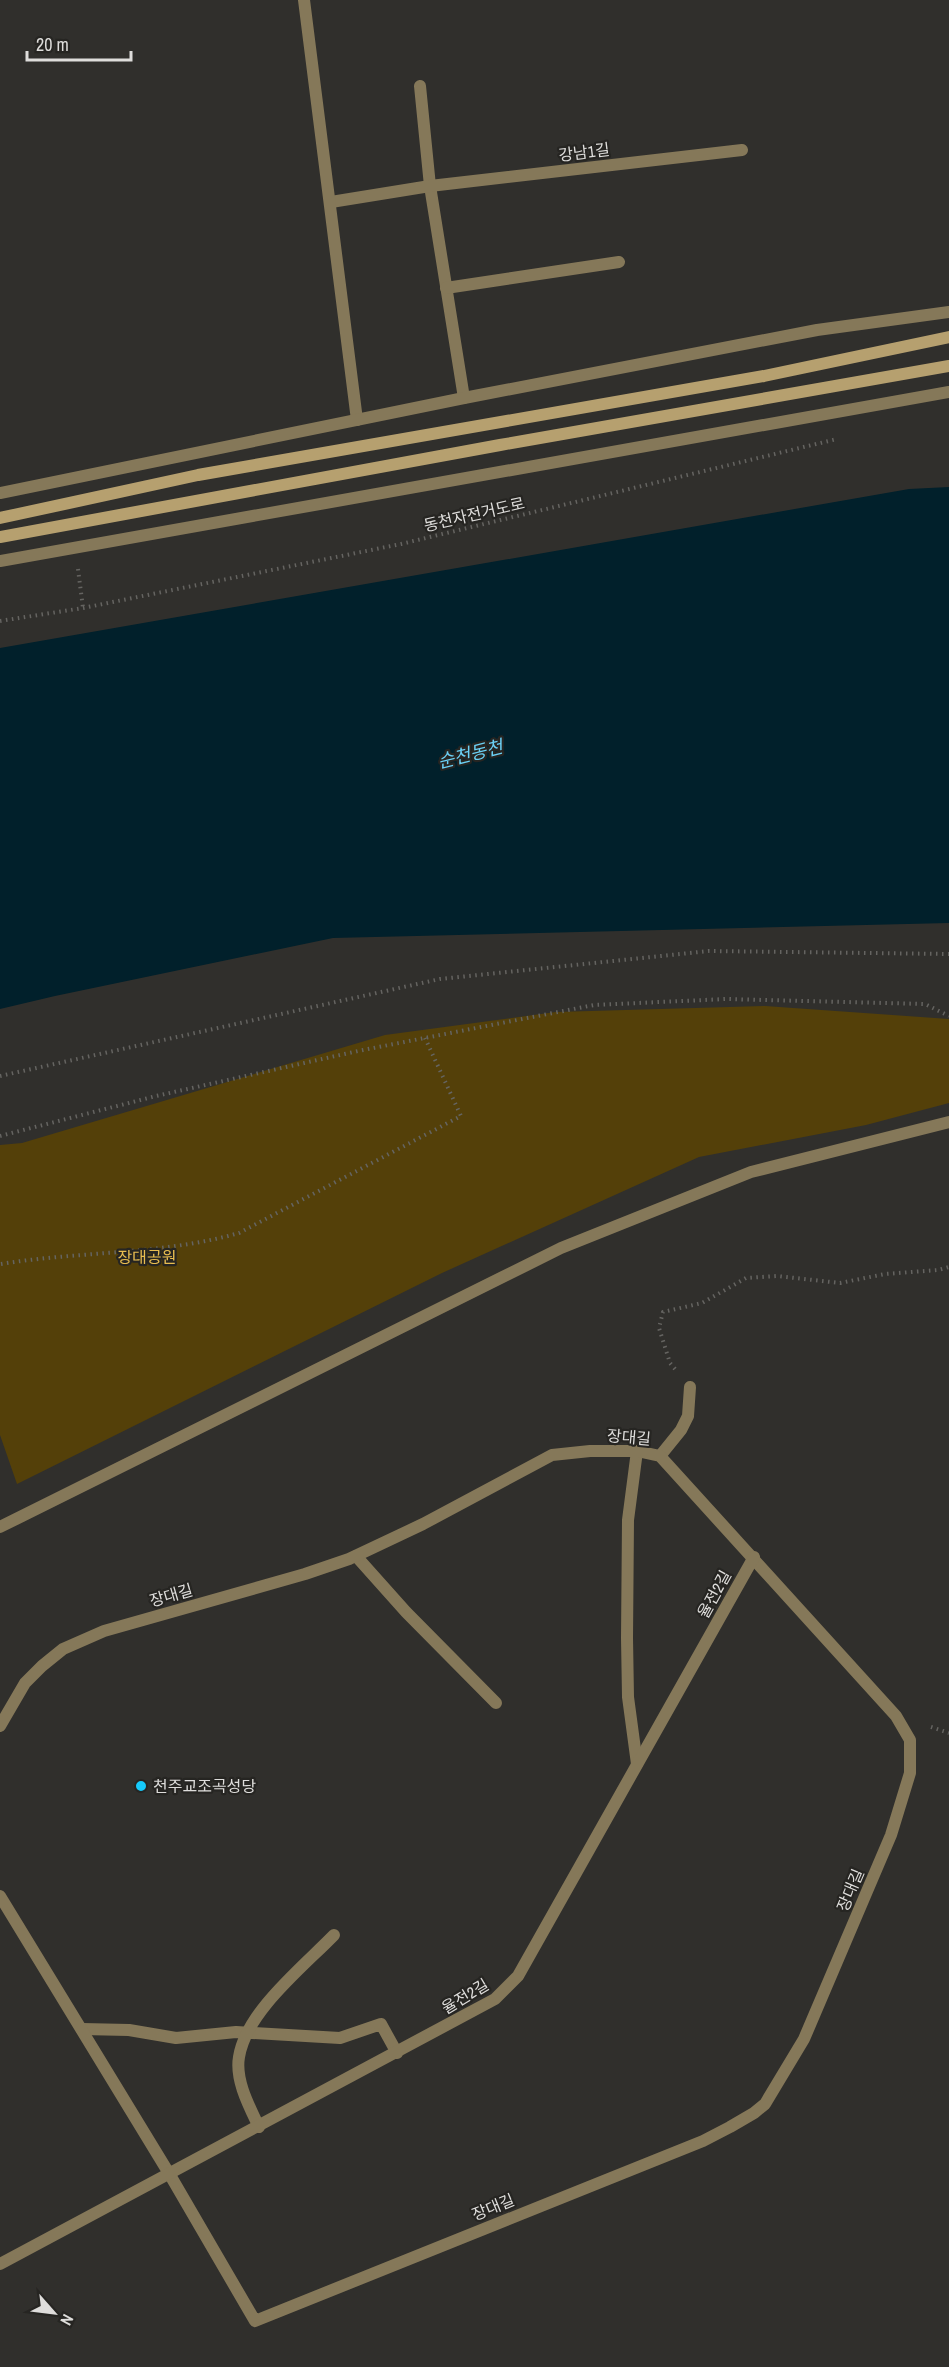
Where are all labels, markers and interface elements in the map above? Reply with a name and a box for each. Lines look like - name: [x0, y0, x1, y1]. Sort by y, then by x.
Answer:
- scale bar: [27, 24, 130, 62]
- text: 20 m: [36, 32, 69, 57]
- street label: 강남1길: [557, 138, 611, 166]
- street label: 동천자전거도로: [421, 492, 527, 536]
- water label: 순천동천: [435, 733, 508, 774]
- park label: 장대공원: [118, 1246, 176, 1268]
- street label: 장대길: [606, 1424, 652, 1450]
- street label: 율전2길: [692, 1566, 736, 1622]
- street label: 장대길: [147, 1578, 195, 1612]
- place label: 천주교조곡성당: [153, 1775, 256, 1797]
- marker: 천주교조곡성당: [134, 1779, 148, 1793]
- street label: 장대길: [831, 1865, 869, 1915]
- street label: 율전2길: [437, 1973, 493, 2019]
- street label: 장대길: [468, 2189, 518, 2225]
- north arrow: [24, 2283, 84, 2343]
- text: N: [55, 2311, 79, 2329]

